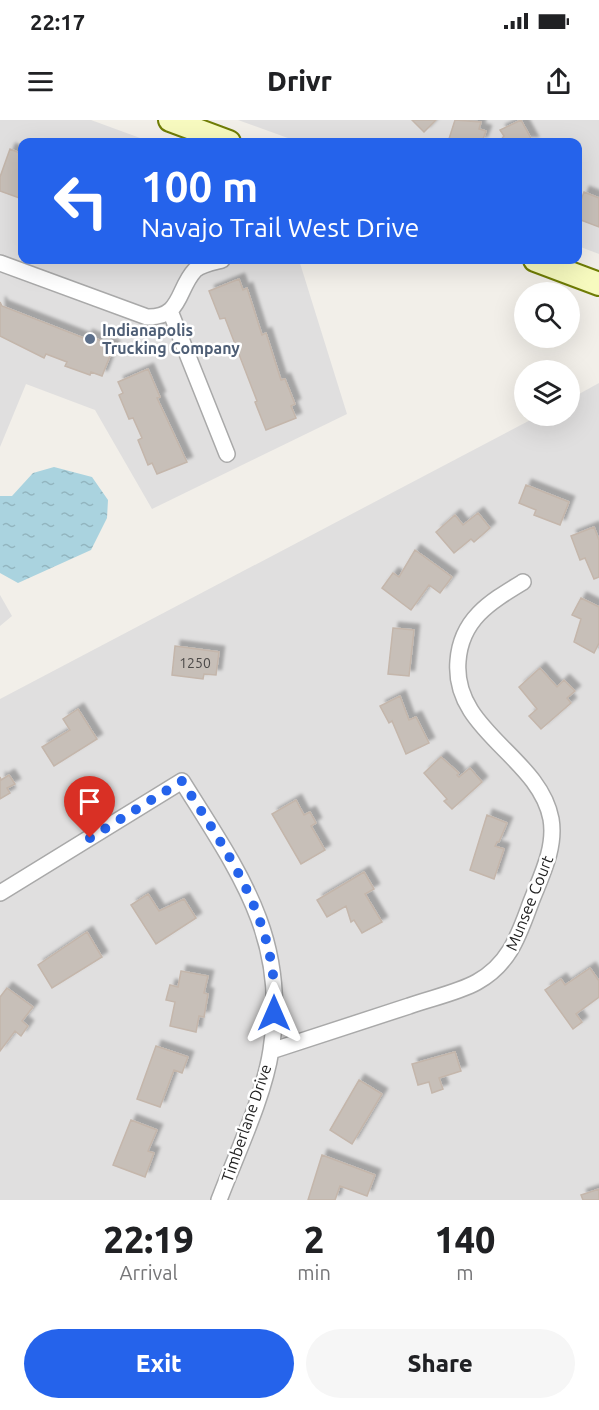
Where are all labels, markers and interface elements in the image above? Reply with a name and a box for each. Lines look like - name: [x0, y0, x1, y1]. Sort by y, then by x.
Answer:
- text: 22:17: [30, 9, 85, 34]
- icon: menu: [24, 65, 57, 98]
- icon: share: [542, 65, 575, 98]
- text: Drivr: [267, 66, 332, 96]
- icon: left: [42, 162, 120, 240]
- text: 100 m: [141, 163, 258, 210]
- text: Navajo Trail West Drive: [141, 212, 420, 242]
- map controls: [514, 282, 580, 426]
- button: search: [514, 282, 580, 348]
- place label: Indianapolis Trucking Company: [102, 321, 240, 357]
- marker: Indianapolis Trucking Company: [83, 332, 97, 346]
- button: layers: [514, 360, 580, 426]
- house number: 1250: [179, 655, 211, 671]
- pin: [64, 776, 115, 838]
- icon: arrive: [73, 785, 106, 818]
- street label: Munsee Court: [502, 852, 557, 953]
- position arrow: [242, 981, 306, 1045]
- street label: Timberlane Drive: [217, 1062, 275, 1184]
- text: 22:19: [104, 1219, 194, 1260]
- text: 2: [304, 1219, 324, 1260]
- text: 140: [434, 1219, 495, 1260]
- text: Arrival: [120, 1261, 178, 1284]
- text: min: [297, 1261, 331, 1284]
- text: m: [456, 1261, 474, 1284]
- button: Exit: [24, 1329, 294, 1398]
- button: Share: [306, 1329, 575, 1398]

